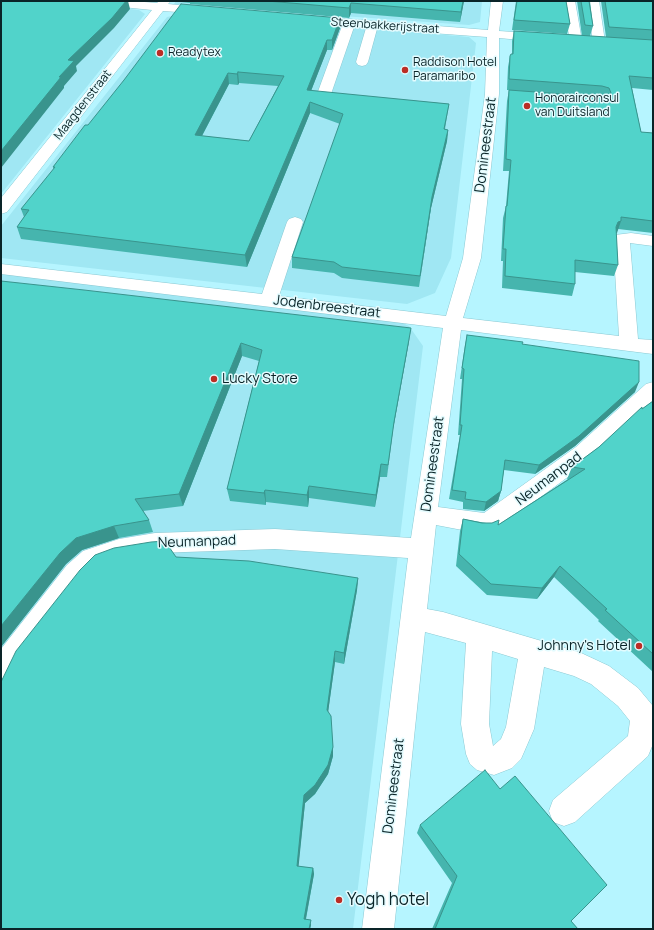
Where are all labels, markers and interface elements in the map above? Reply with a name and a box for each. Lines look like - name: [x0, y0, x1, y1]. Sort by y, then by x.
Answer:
- street label: Steenbakkerijstraat: [330, 15, 440, 37]
- place label: Readytex: [168, 46, 221, 60]
- marker: Readytex: [155, 48, 165, 58]
- place label: Raddison Hotel Paramaribo: [413, 56, 497, 84]
- marker: Raddison Hotel Paramaribo: [400, 65, 410, 75]
- street label: Maagdenstraat: [51, 67, 115, 143]
- place label: Honorairconsul van Duitsland: [535, 92, 619, 120]
- street label: Domineestraat: [472, 96, 500, 194]
- marker: Honorairconsul van Duitsland: [522, 101, 532, 111]
- street label: Jodenbreestraat: [272, 292, 382, 322]
- place label: Lucky Store: [222, 371, 298, 387]
- marker: Lucky Store: [209, 374, 219, 384]
- street label: Domineestraat: [418, 415, 448, 513]
- street label: Neumanpad: [513, 449, 585, 509]
- street label: Neumanpad: [158, 532, 236, 552]
- place label: Johnny's Hotel: [538, 638, 631, 654]
- marker: Johnny's Hotel: [634, 641, 644, 651]
- street label: Domineestraat: [380, 737, 408, 835]
- place label: Yogh hotel: [347, 890, 429, 910]
- marker: Yogh hotel: [334, 895, 344, 905]

